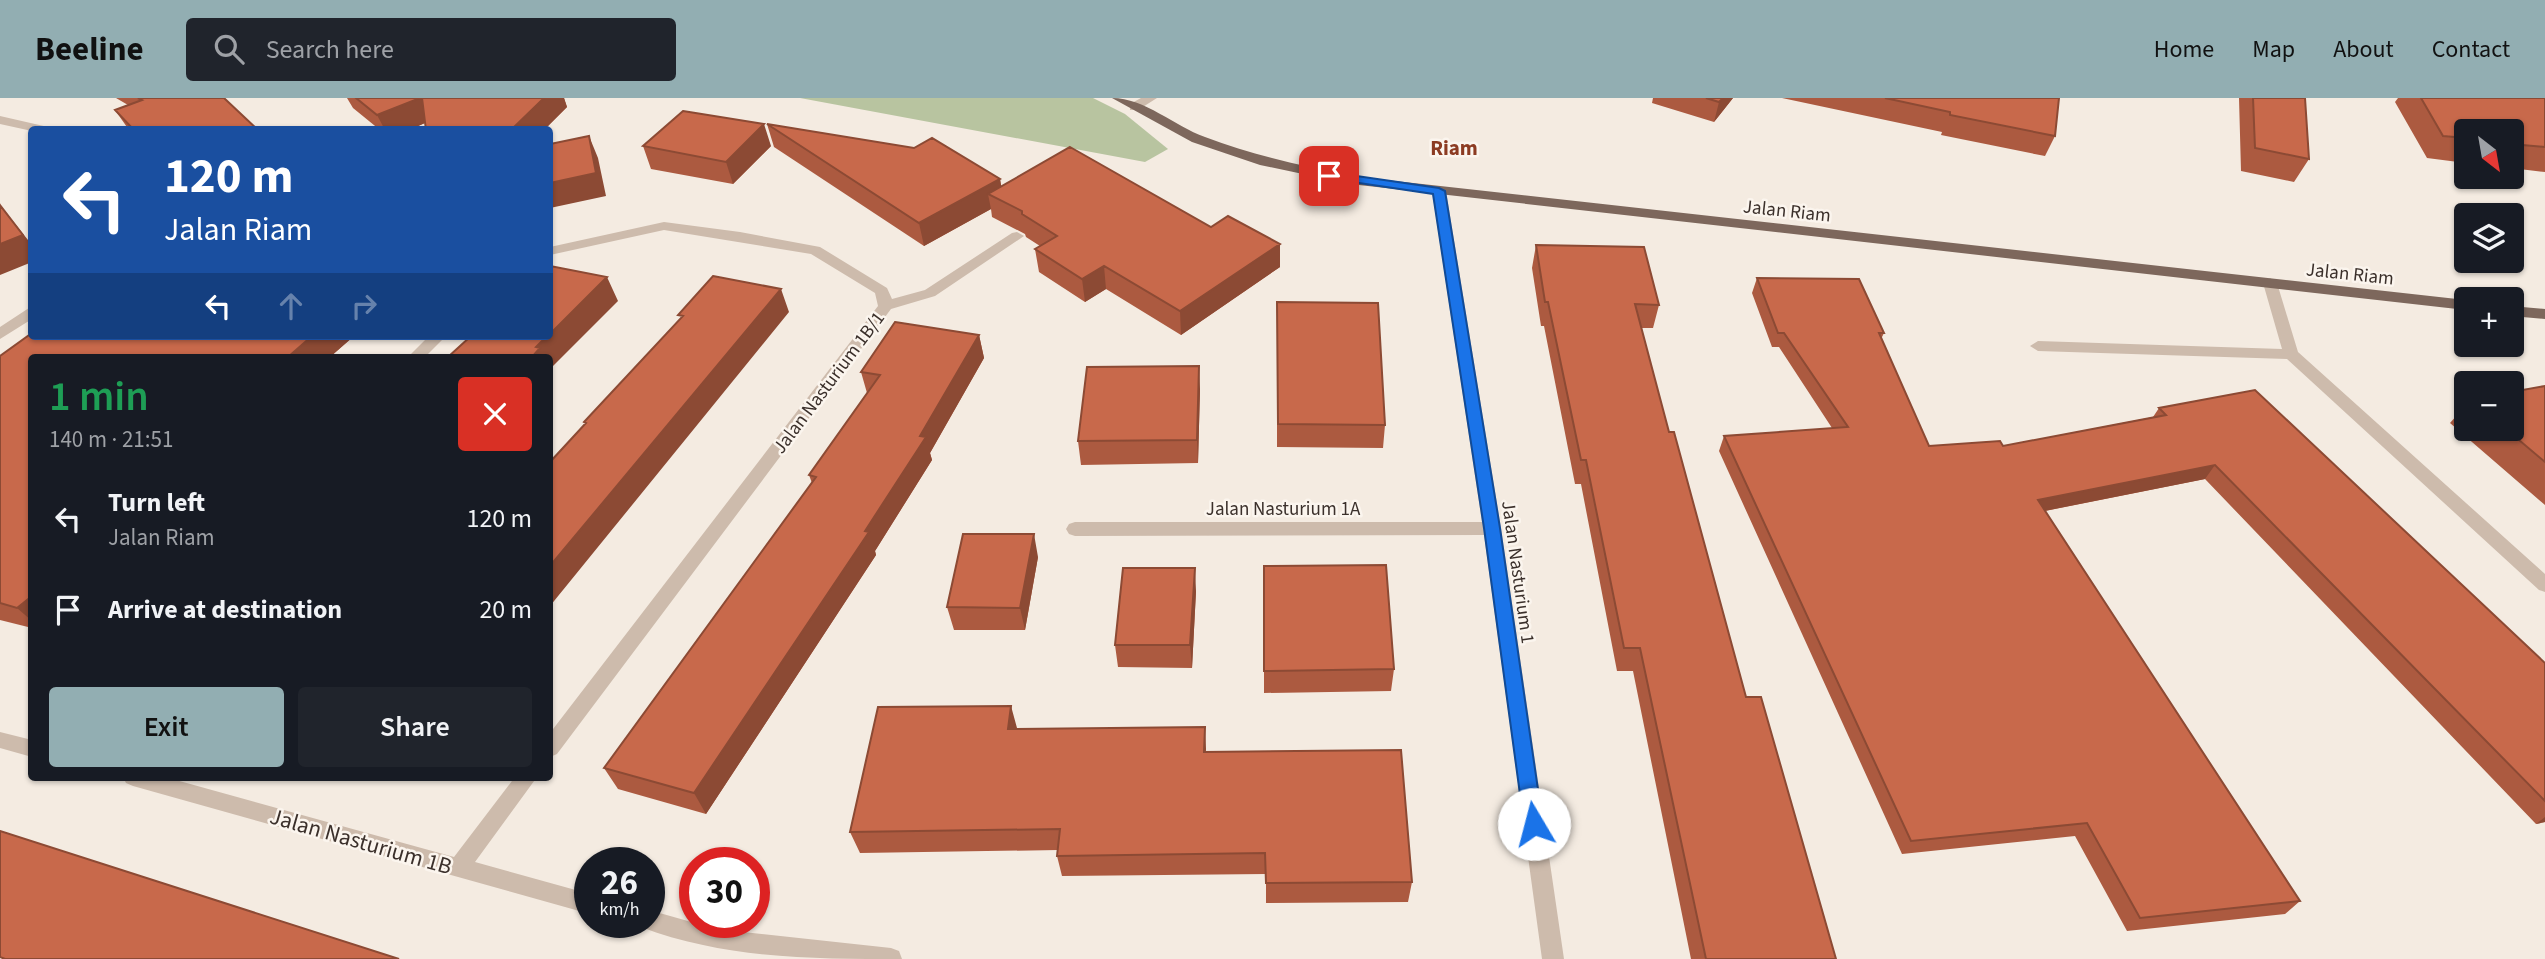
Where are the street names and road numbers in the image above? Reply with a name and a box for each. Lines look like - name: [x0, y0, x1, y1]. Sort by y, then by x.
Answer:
- street label: Jalan Riam: [1742, 193, 1832, 230]
- street label: Jalan Riam: [2305, 256, 2395, 293]
- street label: Jalan Nasturium 1B/1: [767, 306, 892, 459]
- street label: Jalan Nasturium 1A: [1206, 496, 1361, 523]
- street label: Jalan Nasturium 1: [1494, 499, 1541, 645]
- street label: Jalan Nasturium 1B: [266, 800, 456, 883]

